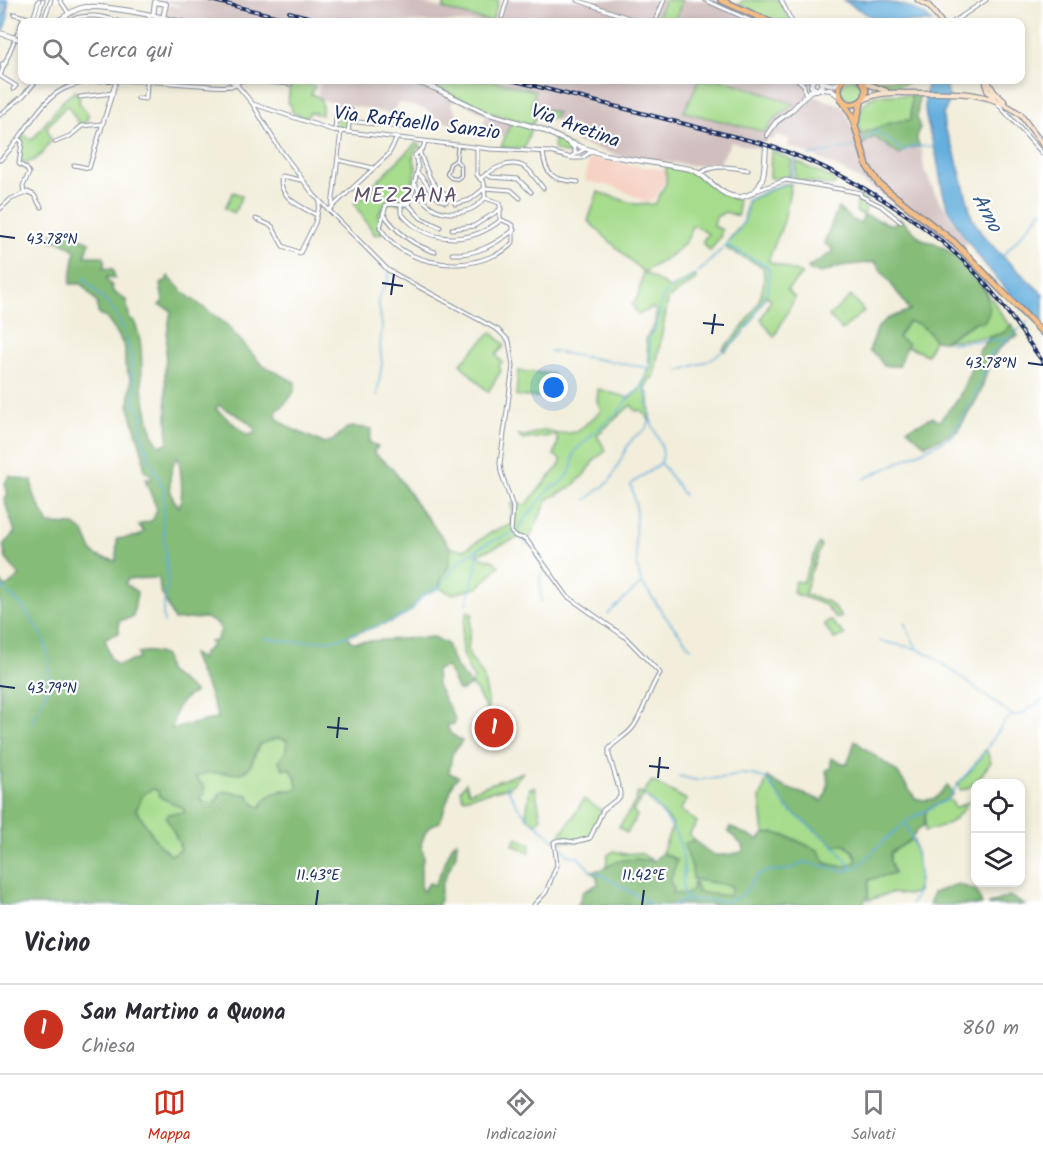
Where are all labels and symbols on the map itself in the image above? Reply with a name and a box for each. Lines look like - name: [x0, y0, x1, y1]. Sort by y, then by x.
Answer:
- street label: Via Aretina: [526, 96, 624, 158]
- street label: Via Raffaello Sanzio: [332, 98, 502, 150]
- district label: MEZZANA: [353, 180, 459, 213]
- water label: Arno: [962, 187, 1011, 240]
- text: 43.78°N: [26, 228, 78, 252]
- text: 43.78°N: [965, 352, 1017, 376]
- your location: [539, 373, 568, 402]
- text: 43.79°N: [27, 677, 77, 701]
- pin: 1: [474, 706, 514, 750]
- text: 11.43°E: [296, 864, 341, 888]
- text: 11.42°E: [622, 864, 667, 888]

